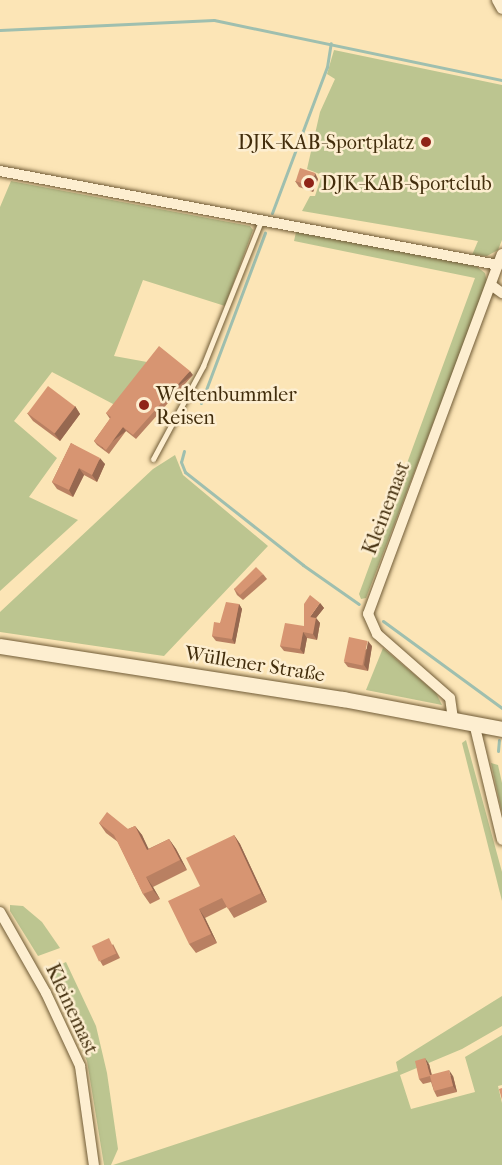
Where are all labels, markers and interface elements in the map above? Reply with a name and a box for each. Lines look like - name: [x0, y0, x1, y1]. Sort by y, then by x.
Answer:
- place label: DJK-KAB-Sportplatz: [238, 130, 414, 154]
- marker: DJK-KAB-Sportplatz: [419, 135, 433, 149]
- place label: DJK-KAB-Sportclub: [321, 171, 492, 195]
- marker: DJK-KAB-Sportclub: [302, 176, 316, 190]
- place label: Weltenbummler Reisen: [156, 382, 297, 429]
- marker: Weltenbummler Reisen: [137, 398, 151, 412]
- street label: Kleinemast: [357, 458, 415, 558]
- street label: Wüllener Straße: [183, 641, 327, 687]
- street label: Kleinemast: [41, 960, 103, 1058]

